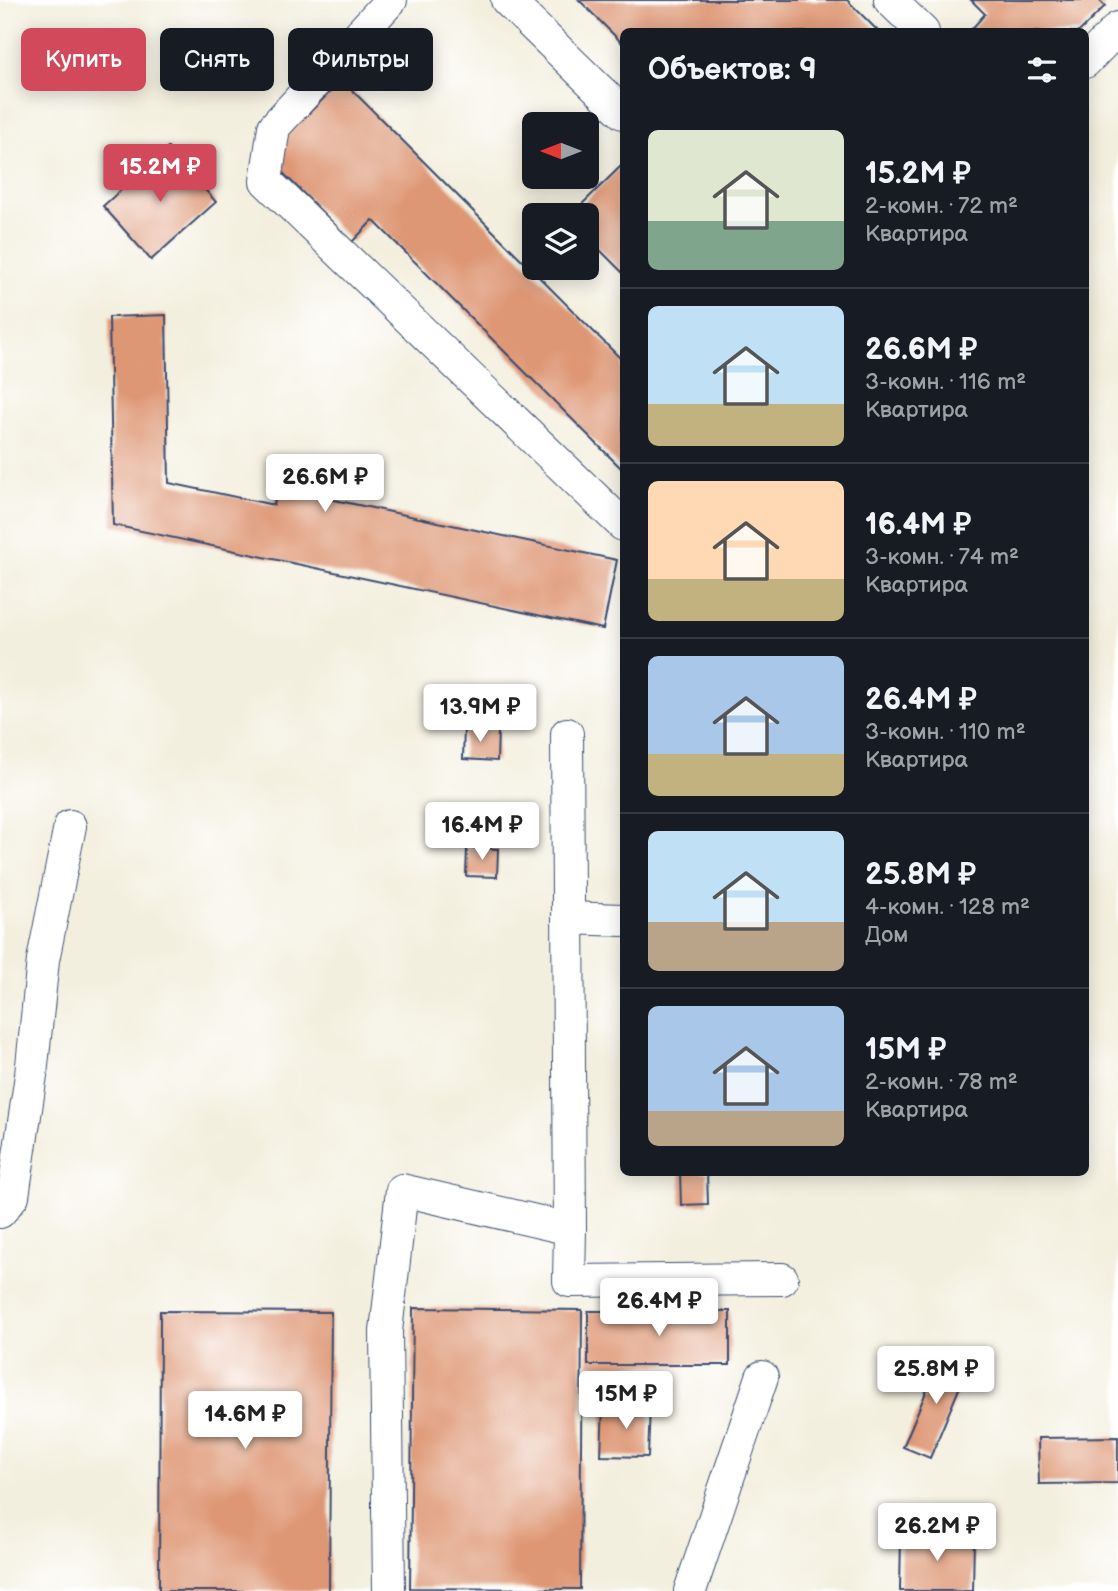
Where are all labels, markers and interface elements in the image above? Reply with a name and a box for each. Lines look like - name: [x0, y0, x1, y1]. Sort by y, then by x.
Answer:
- chip: Купить: [21, 28, 146, 91]
- chip: Снять: [160, 28, 274, 91]
- chip: Фильтры: [288, 28, 433, 91]
- icon: filters: [1023, 51, 1061, 89]
- text: Объектов: 9: [648, 52, 817, 88]
- north arrow: [522, 112, 598, 189]
- map controls: [522, 112, 599, 280]
- pin: 15.2M ₽: [95, 144, 225, 204]
- text: 15.2M ₽: [119, 153, 201, 181]
- text: 15.2M ₽: [865, 156, 971, 192]
- icon: home: [704, 158, 788, 242]
- text: 2-комн. · 72 m²: [865, 192, 1018, 220]
- button: layers: [522, 203, 599, 280]
- text: Квартира: [865, 220, 968, 248]
- text: 26.6M ₽: [865, 332, 977, 368]
- icon: home: [704, 334, 788, 418]
- text: 3-комн. · 116 m²: [865, 368, 1026, 396]
- text: Квартира: [865, 396, 968, 424]
- pin: 26.6M ₽: [260, 454, 390, 514]
- text: 26.6M ₽: [282, 463, 368, 491]
- text: 16.4M ₽: [865, 507, 972, 543]
- icon: home: [704, 509, 788, 593]
- text: 3-комн. · 74 m²: [865, 543, 1019, 571]
- text: Квартира: [865, 571, 968, 599]
- text: 26.4M ₽: [865, 682, 977, 718]
- pin: 13.9M ₽: [415, 684, 545, 744]
- icon: home: [704, 684, 788, 768]
- text: 13.9M ₽: [439, 693, 521, 721]
- text: 3-комн. · 110 m²: [865, 718, 1026, 746]
- text: Квартира: [865, 746, 968, 774]
- pin: 16.4M ₽: [417, 802, 547, 862]
- text: 16.4M ₽: [441, 811, 523, 839]
- text: 25.8M ₽: [865, 857, 976, 893]
- icon: home: [704, 859, 788, 943]
- text: 4-комн. · 128 m²: [865, 893, 1030, 921]
- text: Дом: [865, 921, 908, 949]
- text: 15M ₽: [865, 1032, 946, 1068]
- icon: home: [704, 1034, 788, 1118]
- text: 2-комн. · 78 m²: [865, 1068, 1018, 1096]
- text: Квартира: [865, 1096, 968, 1124]
- pin: 26.4M ₽: [594, 1278, 724, 1338]
- text: 26.4M ₽: [616, 1287, 702, 1315]
- pin: 25.8M ₽: [871, 1346, 1001, 1406]
- text: 25.8M ₽: [893, 1355, 979, 1383]
- pin: 15M ₽: [577, 1372, 675, 1431]
- text: 15M ₽: [595, 1380, 657, 1408]
- pin: 14.6M ₽: [180, 1392, 310, 1451]
- text: 14.6M ₽: [204, 1400, 286, 1428]
- pin: 26.2M ₽: [872, 1504, 1002, 1563]
- text: 26.2M ₽: [894, 1512, 980, 1540]

